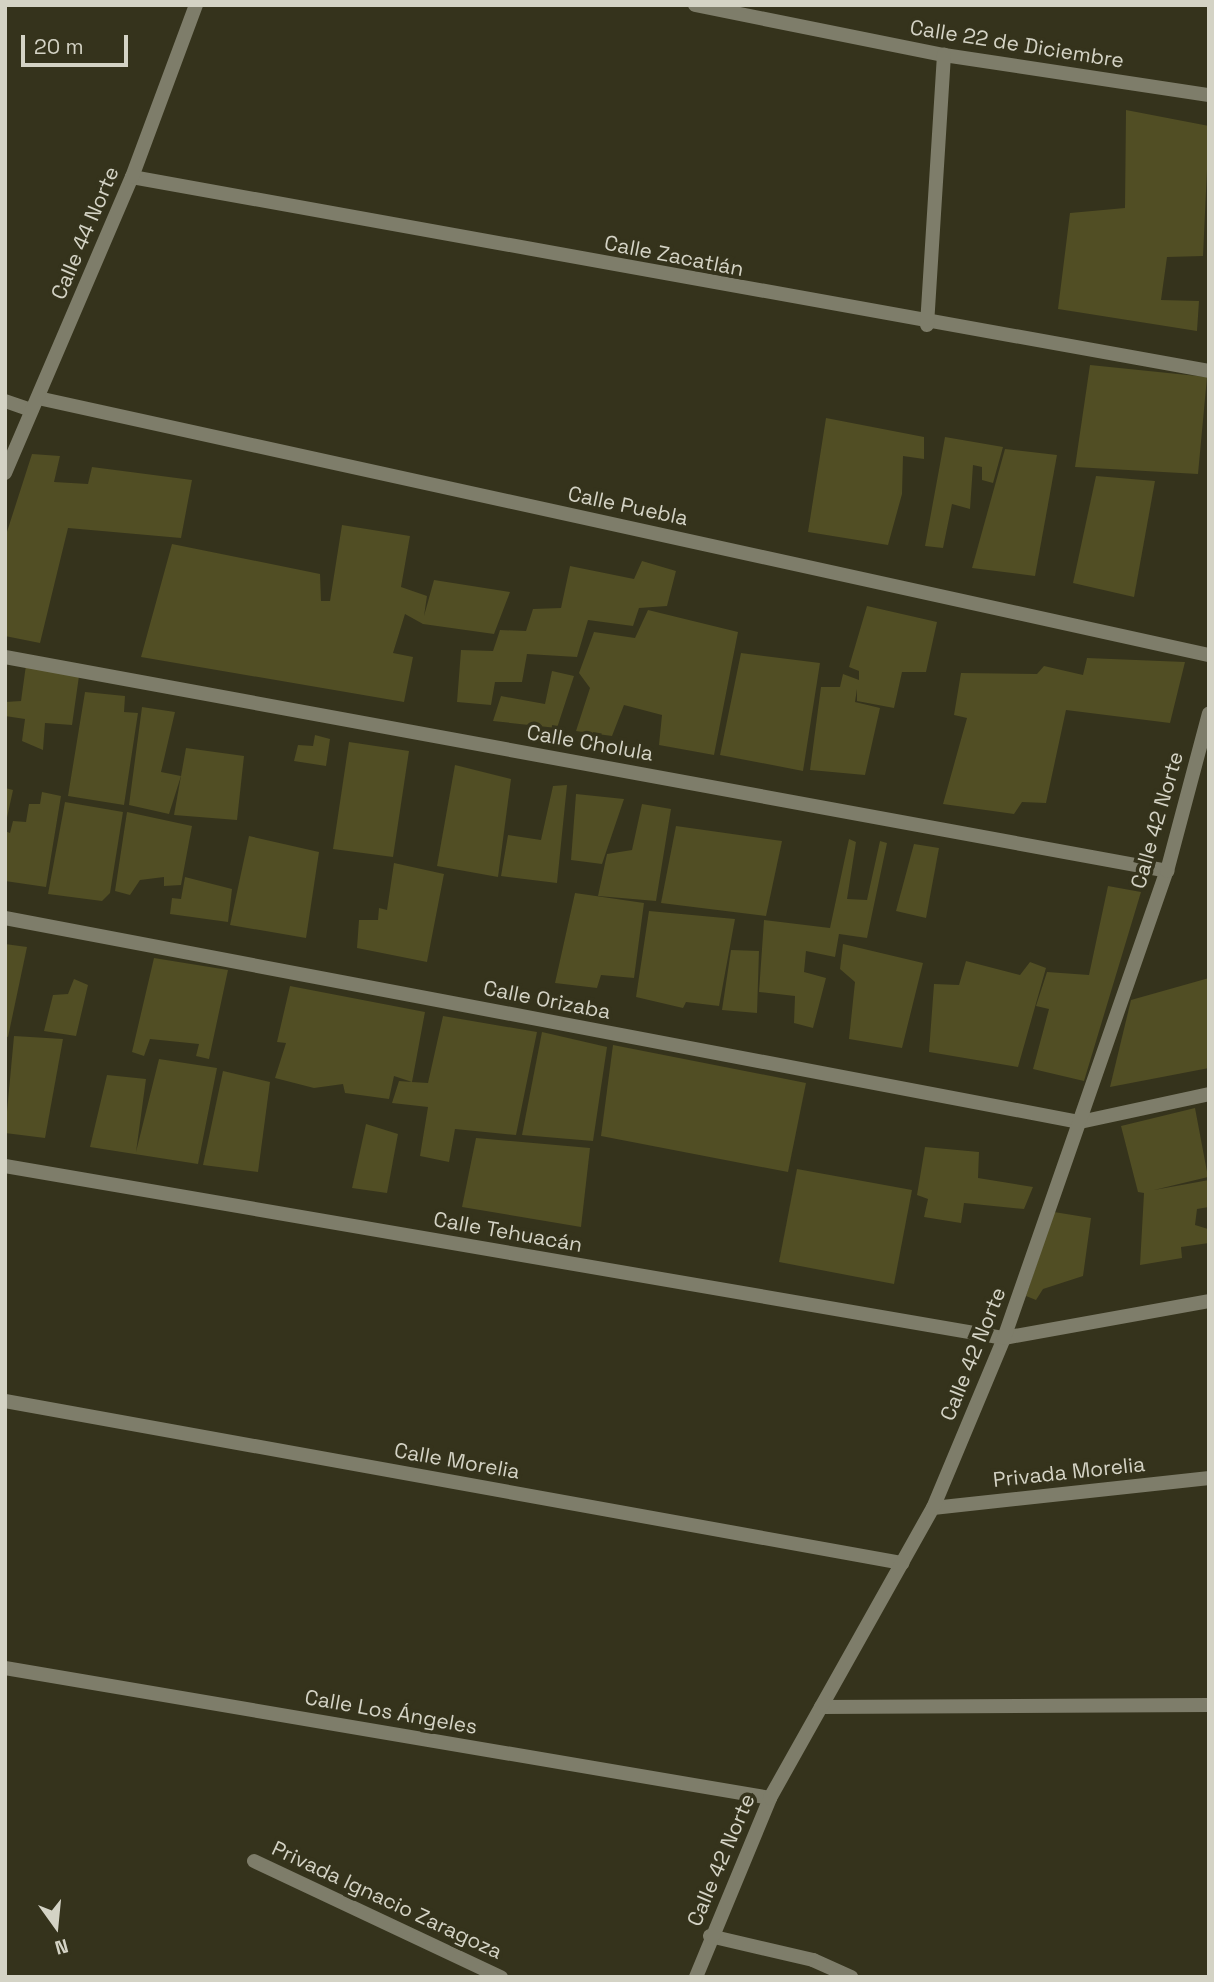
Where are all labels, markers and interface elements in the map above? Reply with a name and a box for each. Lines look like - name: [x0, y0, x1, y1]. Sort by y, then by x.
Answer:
- street label: Calle 22 de Diciembre: [908, 15, 1126, 73]
- scale bar: [24, 21, 131, 65]
- text: 20 m: [34, 33, 84, 60]
- street label: Calle 44 Norte: [46, 163, 124, 303]
- street label: Calle Zacatlán: [602, 230, 746, 282]
- street label: Calle Puebla: [566, 481, 690, 531]
- street label: Calle Cholula: [525, 719, 655, 767]
- street label: Calle 42 Norte: [1125, 749, 1189, 891]
- street label: Calle Orizaba: [481, 975, 613, 1025]
- street label: Calle Tehuacán: [431, 1206, 585, 1258]
- street label: Calle 42 Norte: [935, 1284, 1011, 1424]
- street label: Calle Morelia: [392, 1438, 522, 1484]
- street label: Privada Morelia: [992, 1451, 1146, 1493]
- street label: Calle Los Ángeles: [303, 1684, 479, 1740]
- street label: Calle 42 Norte: [682, 1790, 760, 1930]
- street label: Privada Ignacio Zaragoza: [268, 1835, 506, 1965]
- north arrow: [21, 1891, 91, 1961]
- text: N: [52, 1933, 71, 1960]

